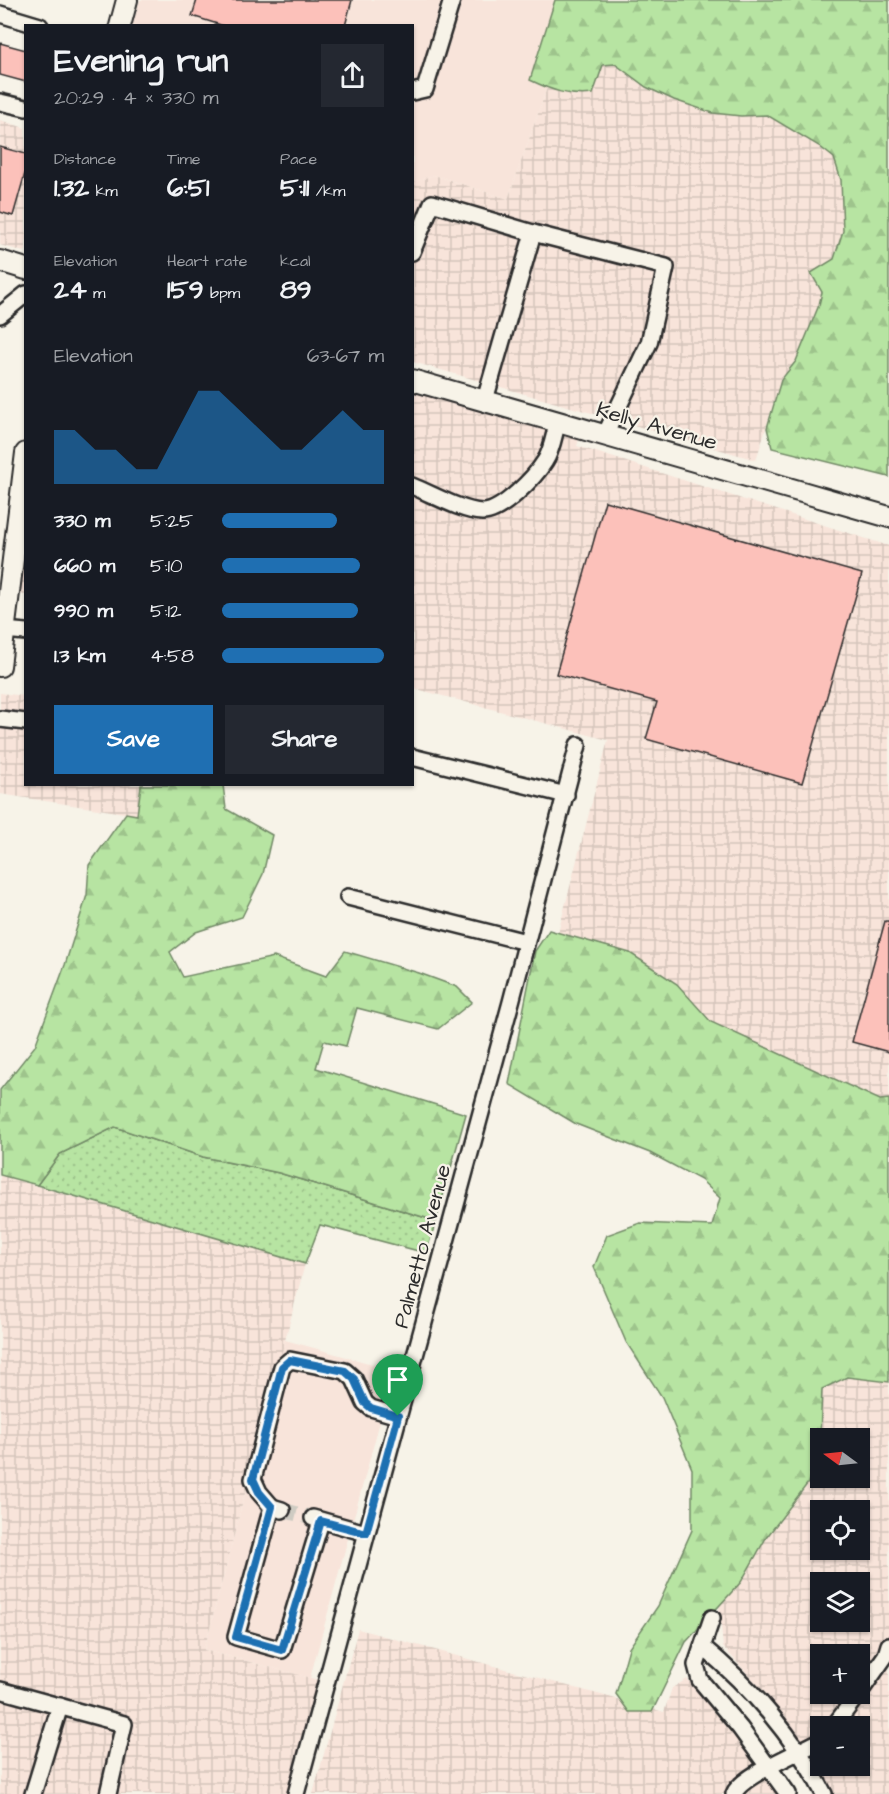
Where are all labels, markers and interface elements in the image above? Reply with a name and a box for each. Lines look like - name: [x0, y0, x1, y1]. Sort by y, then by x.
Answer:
- text: Evening run: [54, 38, 228, 84]
- button: share: [321, 44, 384, 107]
- text: 20:29 · 4 × 330 m: [54, 84, 219, 112]
- text: Distance: [54, 148, 116, 170]
- text: Time: [167, 148, 201, 170]
- text: Pace: [280, 148, 317, 170]
- text: 1.32: [54, 170, 89, 206]
- text: 6:51: [167, 170, 209, 206]
- text: 5:11: [280, 170, 309, 206]
- text: km: [89, 180, 118, 202]
- text: /km: [309, 180, 345, 202]
- text: Elevation: [54, 250, 117, 272]
- text: Heart rate: [167, 250, 247, 272]
- text: kcal: [280, 250, 311, 272]
- text: 24: [54, 272, 87, 308]
- text: 159: [167, 272, 204, 308]
- text: 89: [280, 272, 312, 308]
- text: m: [87, 282, 105, 304]
- text: bpm: [204, 282, 240, 304]
- text: Elevation: [54, 342, 133, 370]
- text: 63–67 m: [307, 342, 384, 370]
- street label: Kelly Avenue: [592, 394, 721, 459]
- text: 330 m: [54, 507, 111, 535]
- text: 5:25: [150, 507, 193, 535]
- text: 660 m: [54, 552, 115, 580]
- text: 5:10: [150, 552, 183, 580]
- text: 990 m: [54, 597, 113, 625]
- text: 5:12: [150, 597, 182, 625]
- text: 1.3 km: [54, 642, 105, 670]
- text: 4:58: [150, 642, 194, 670]
- button: Save: [54, 705, 213, 774]
- button: Share: [225, 705, 384, 774]
- street label: Palmetto Avenue: [386, 1161, 459, 1332]
- pin: [372, 1354, 423, 1416]
- icon: arrive: [381, 1363, 414, 1396]
- north arrow: [810, 1428, 870, 1488]
- map controls: [810, 1428, 870, 1776]
- button: locate: [810, 1500, 870, 1560]
- button: layers: [810, 1572, 870, 1632]
- button: +: [810, 1644, 870, 1704]
- button: −: [810, 1716, 870, 1776]

